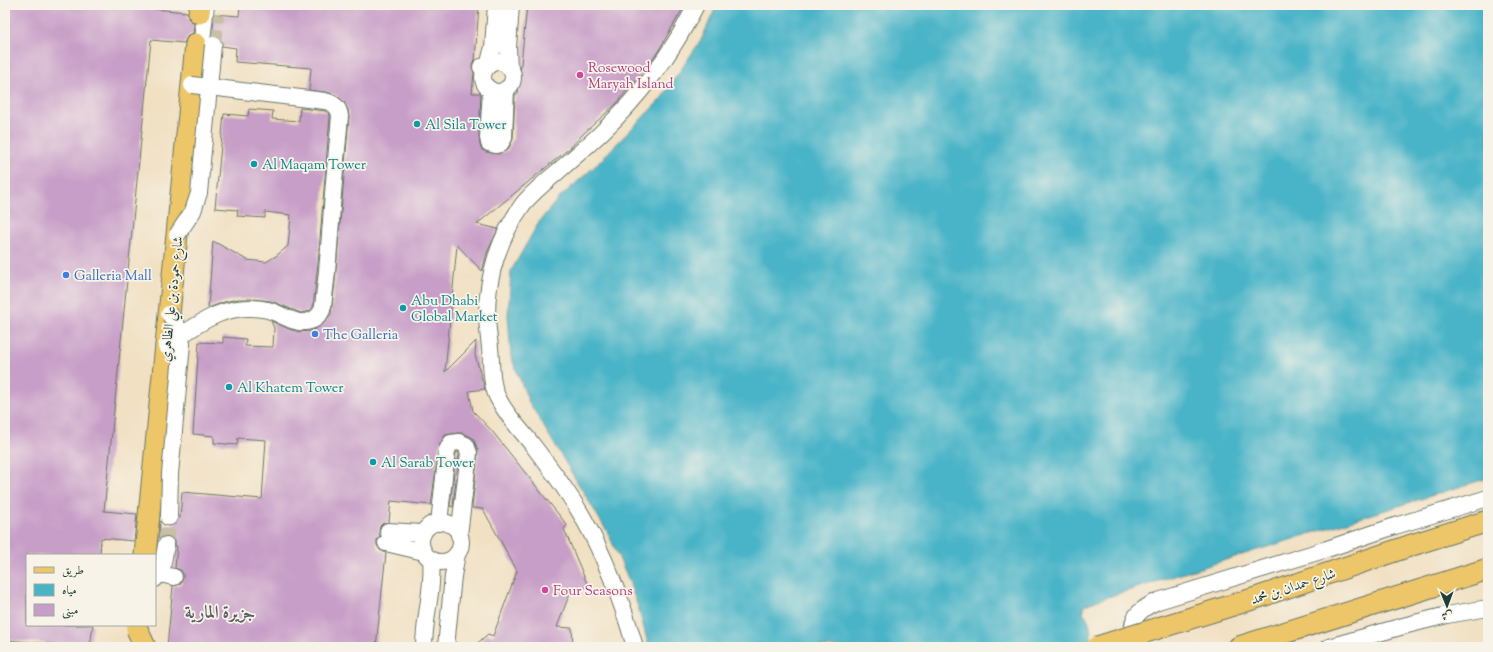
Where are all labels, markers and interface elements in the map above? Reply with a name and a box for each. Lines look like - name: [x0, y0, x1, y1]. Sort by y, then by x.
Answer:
- place label: Rosewood Maryah Island: [588, 59, 674, 95]
- marker: Rosewood Maryah Island: [575, 70, 585, 80]
- place label: Al Sila Tower: [425, 116, 507, 136]
- marker: Al Sila Tower: [412, 119, 422, 129]
- place label: Al Maqam Tower: [262, 156, 367, 176]
- marker: Al Maqam Tower: [249, 159, 259, 169]
- street label: شارع حمودة بن علي الظاهري: [156, 235, 191, 363]
- place label: Galleria Mall: [74, 267, 152, 287]
- marker: Galleria Mall: [61, 270, 71, 280]
- place label: Abu Dhabi Global Market: [411, 292, 498, 328]
- marker: Abu Dhabi Global Market: [398, 303, 408, 313]
- place label: The Galleria: [323, 326, 399, 346]
- marker: The Galleria: [310, 329, 320, 339]
- place label: Al Khatem Tower: [237, 379, 344, 399]
- marker: Al Khatem Tower: [224, 382, 234, 392]
- place label: Al Sarab Tower: [381, 454, 475, 474]
- marker: Al Sarab Tower: [368, 457, 378, 467]
- legend: [26, 554, 156, 626]
- text: طريق: [62, 562, 84, 580]
- street label: شارع حمدان بن محمد: [1248, 565, 1339, 611]
- text: مياه: [62, 582, 77, 600]
- place label: Four Seasons: [553, 582, 633, 602]
- marker: Four Seasons: [540, 585, 550, 595]
- north arrow: [1427, 586, 1467, 626]
- district label: جزيرة المارية: [185, 601, 255, 627]
- text: مبنى: [62, 602, 78, 620]
- text: ش: [1441, 607, 1453, 623]

